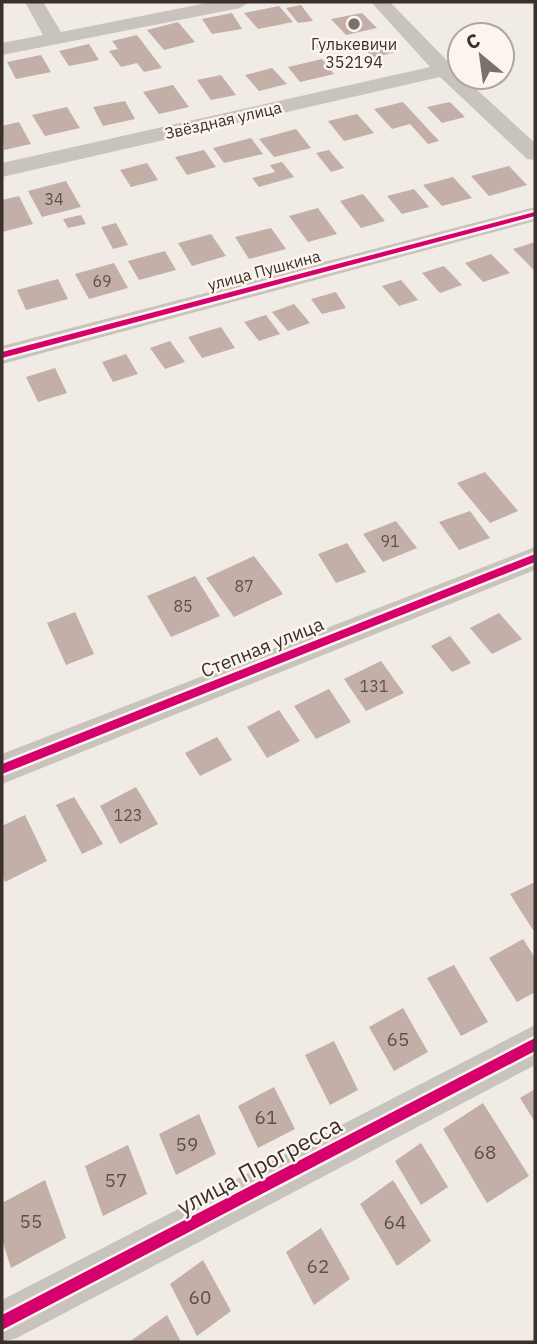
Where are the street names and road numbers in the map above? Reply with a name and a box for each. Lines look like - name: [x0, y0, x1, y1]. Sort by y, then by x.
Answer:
- street label: Звёздная улица: [163, 97, 284, 143]
- street label: улица Пушкина: [205, 245, 323, 295]
- street label: Степная улица: [197, 611, 327, 683]
- street label: улица Прогресса: [171, 1109, 347, 1221]

